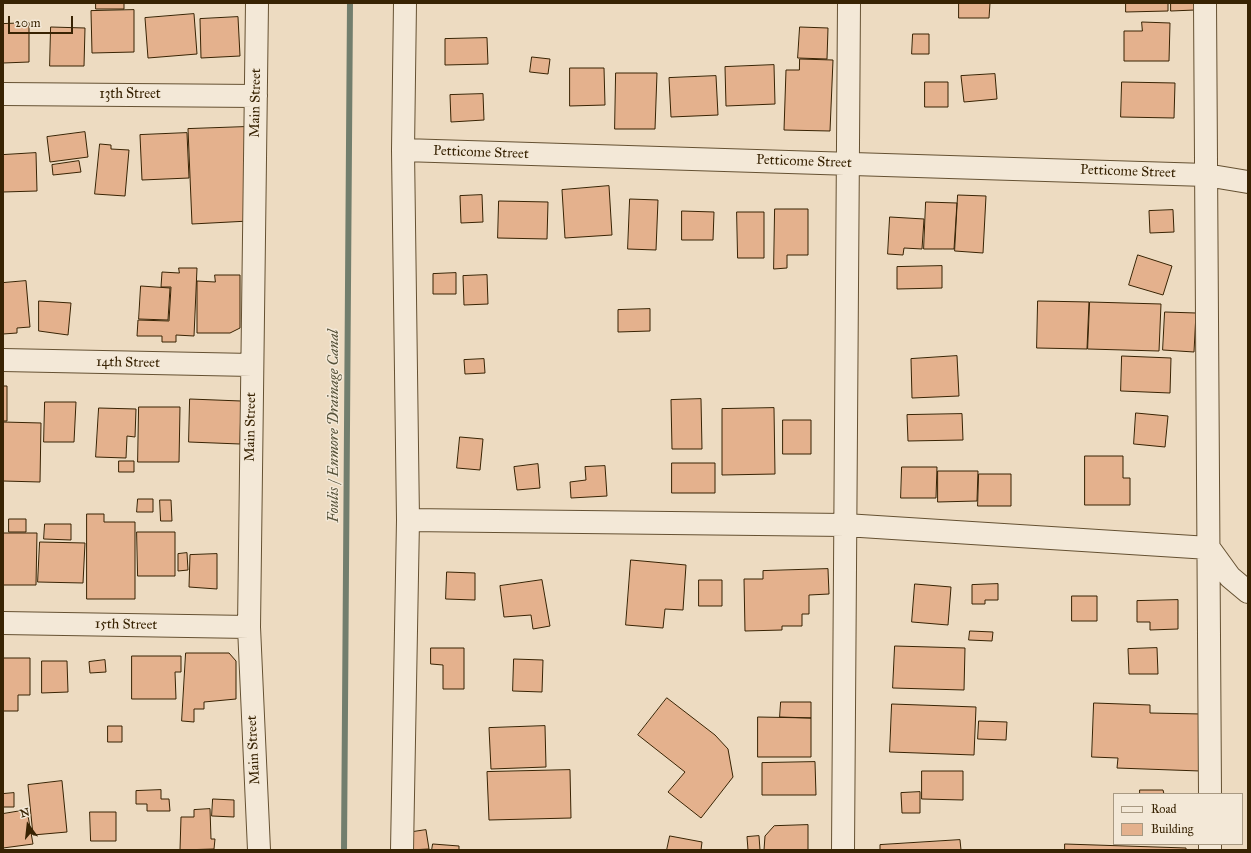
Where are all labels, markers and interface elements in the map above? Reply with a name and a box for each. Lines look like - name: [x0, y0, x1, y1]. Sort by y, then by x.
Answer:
- scale bar: [10, 8, 75, 34]
- text: 20 m: [15, 16, 41, 30]
- street label: Main Street: [247, 68, 265, 138]
- street label: 13th Street: [99, 87, 161, 103]
- street label: Petticome Street: [433, 143, 529, 163]
- street label: Petticome Street: [756, 152, 852, 172]
- street label: Petticome Street: [1080, 162, 1176, 182]
- water label: Foulis / Enmore Drainage Canal: [325, 329, 343, 523]
- street label: 14th Street: [96, 354, 160, 372]
- street label: Main Street: [242, 392, 260, 462]
- street label: 15th Street: [95, 616, 157, 634]
- street label: Main Street: [244, 715, 264, 785]
- legend: [1113, 793, 1243, 845]
- text: Road: [1151, 802, 1177, 816]
- north arrow: [8, 805, 48, 845]
- text: N: [19, 805, 31, 820]
- text: Building: [1151, 822, 1193, 836]

